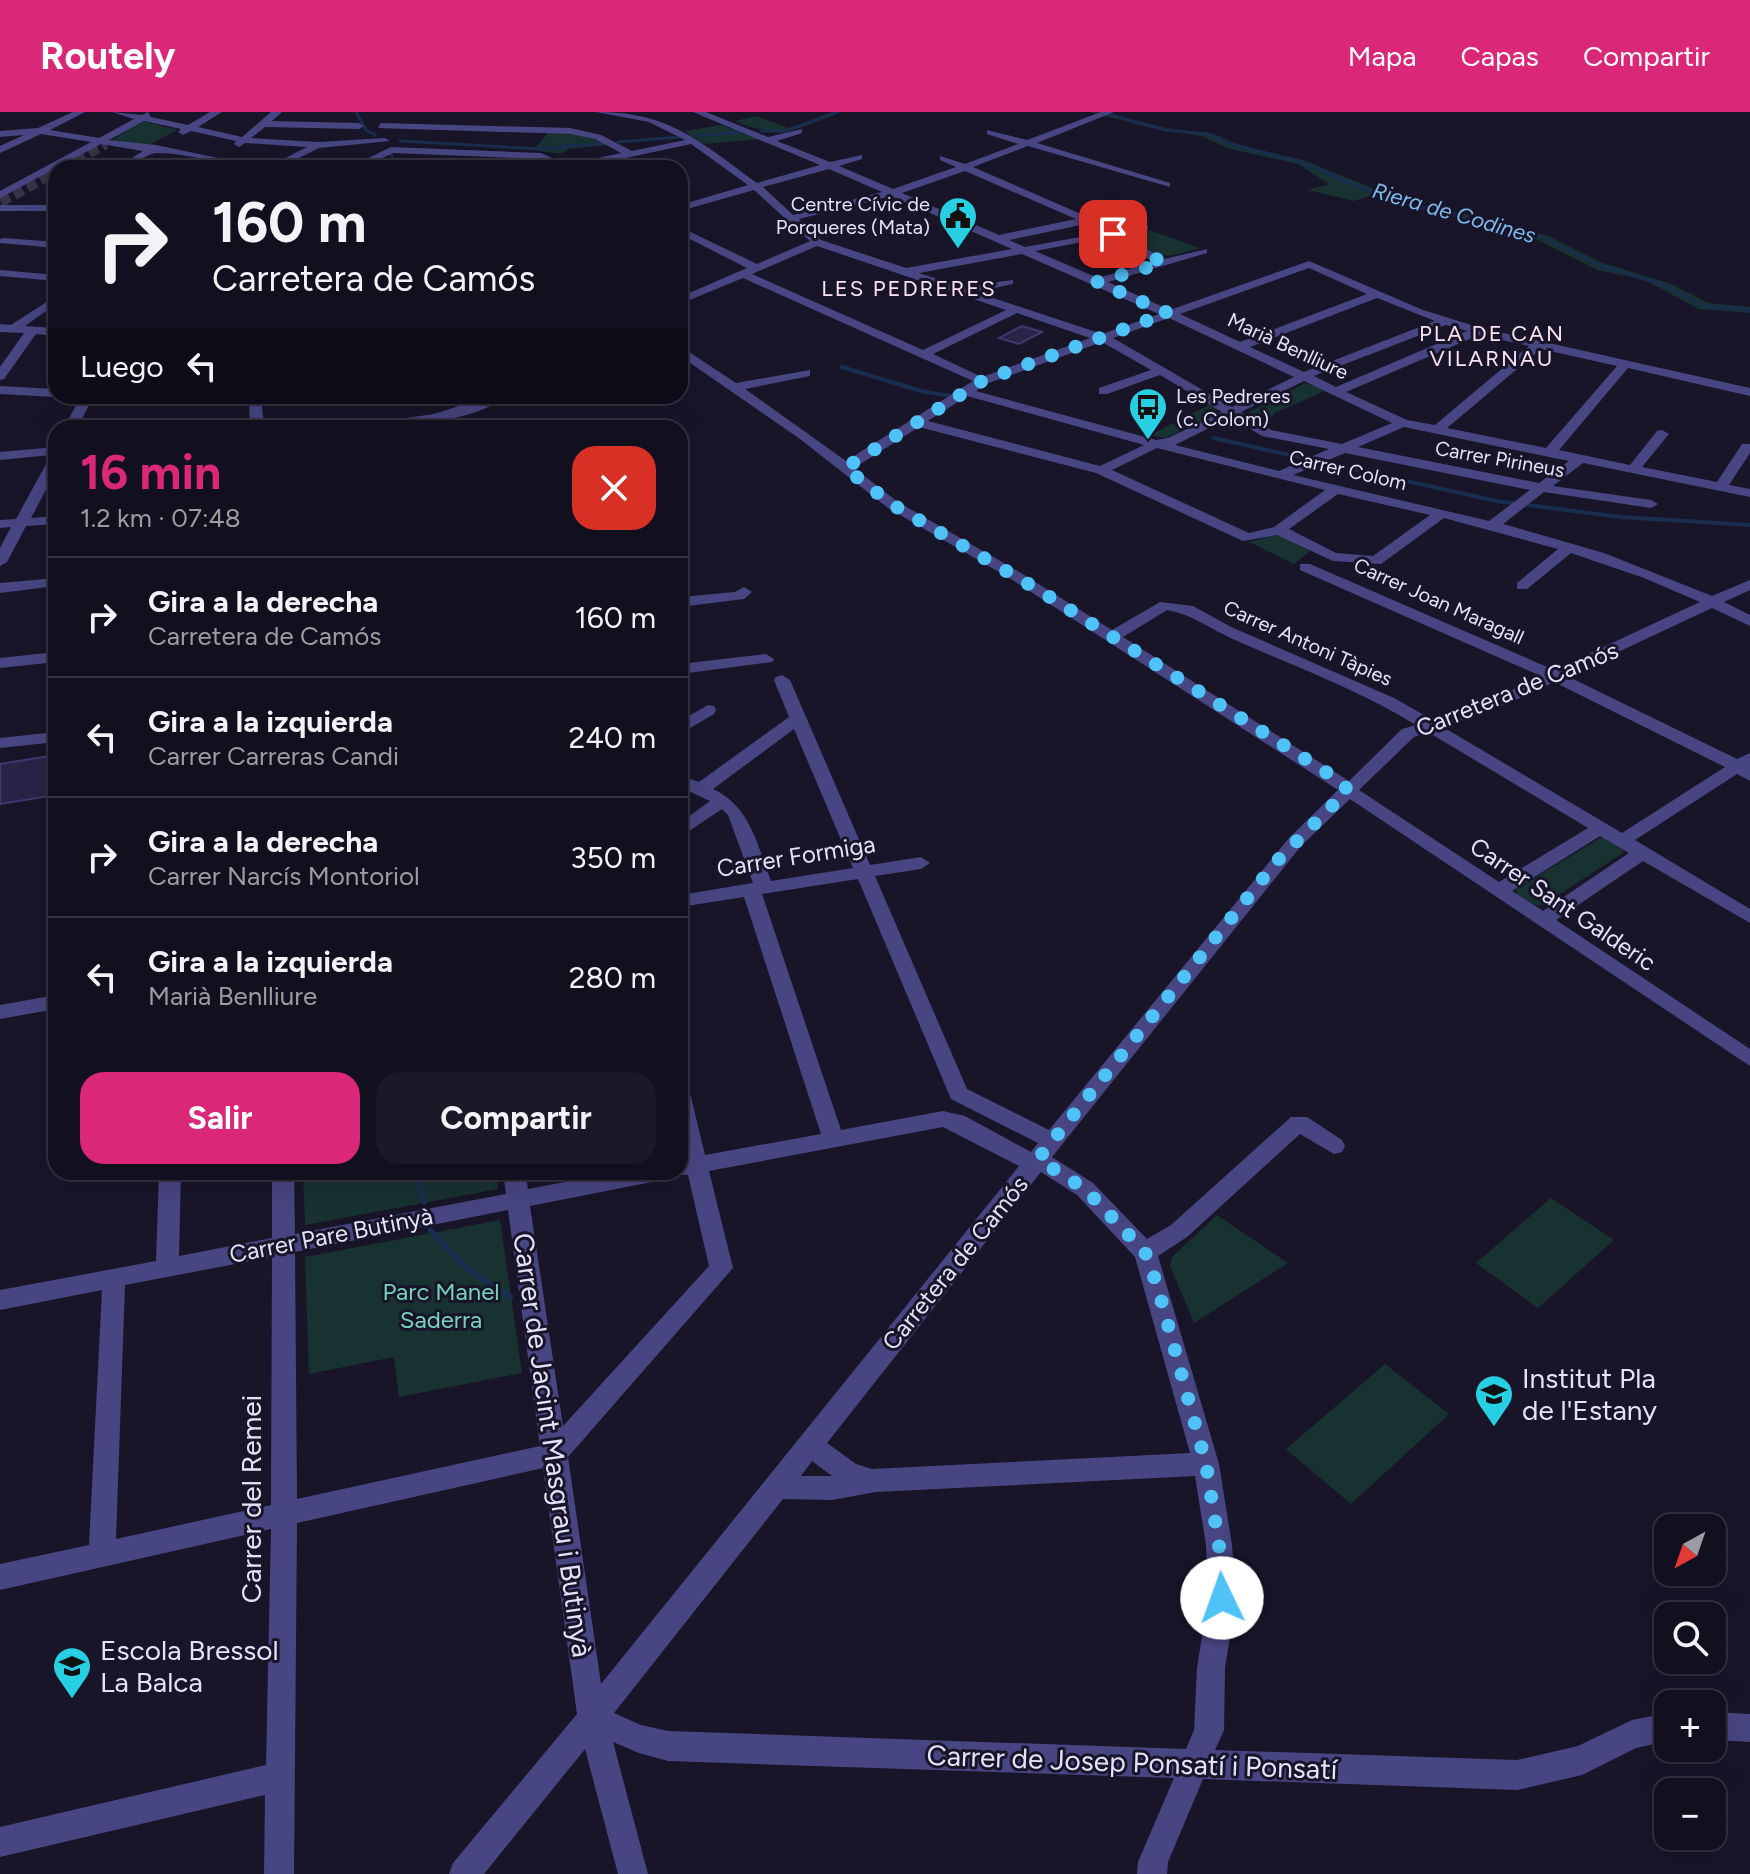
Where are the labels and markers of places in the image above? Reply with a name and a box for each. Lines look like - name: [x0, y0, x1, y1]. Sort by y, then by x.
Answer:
- place label: Centre Cívic de Porqueres (Mata): [776, 192, 930, 239]
- public building icon: Centre Cívic de Porqueres (Mata): [937, 195, 979, 250]
- pin: [1079, 200, 1147, 268]
- place label: Les Pedreres (c. Colom): [1176, 384, 1290, 431]
- bus stop icon: Les Pedreres (c. Colom): [1127, 386, 1169, 441]
- place label: Institut Pla de l'Estany: [1522, 1361, 1657, 1427]
- school or university icon: Institut Pla de l'Estany: [1473, 1373, 1515, 1428]
- place label: Escola Bressol La Balca: [100, 1633, 279, 1699]
- school or university icon: Escola Bressol La Balca: [51, 1645, 93, 1700]

